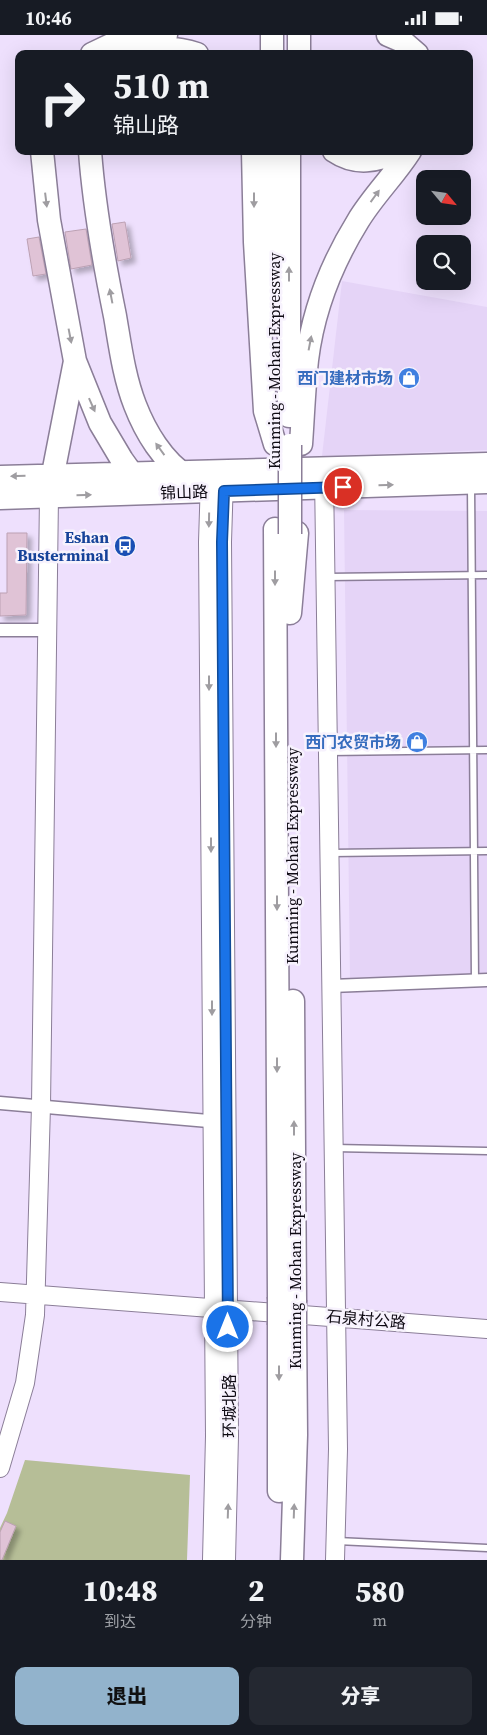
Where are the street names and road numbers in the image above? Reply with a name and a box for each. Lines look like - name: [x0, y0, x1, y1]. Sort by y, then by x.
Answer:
- street label: Kunming - Mohan Expressway: [263, 252, 285, 469]
- street label: 锦山路: [160, 480, 208, 504]
- street label: Kunming - Mohan Expressway: [281, 747, 303, 964]
- street label: Kunming - Mohan Expressway: [284, 1152, 306, 1369]
- street label: 石泉村公路: [325, 1305, 407, 1333]
- street label: 环城北路: [218, 1374, 240, 1438]

